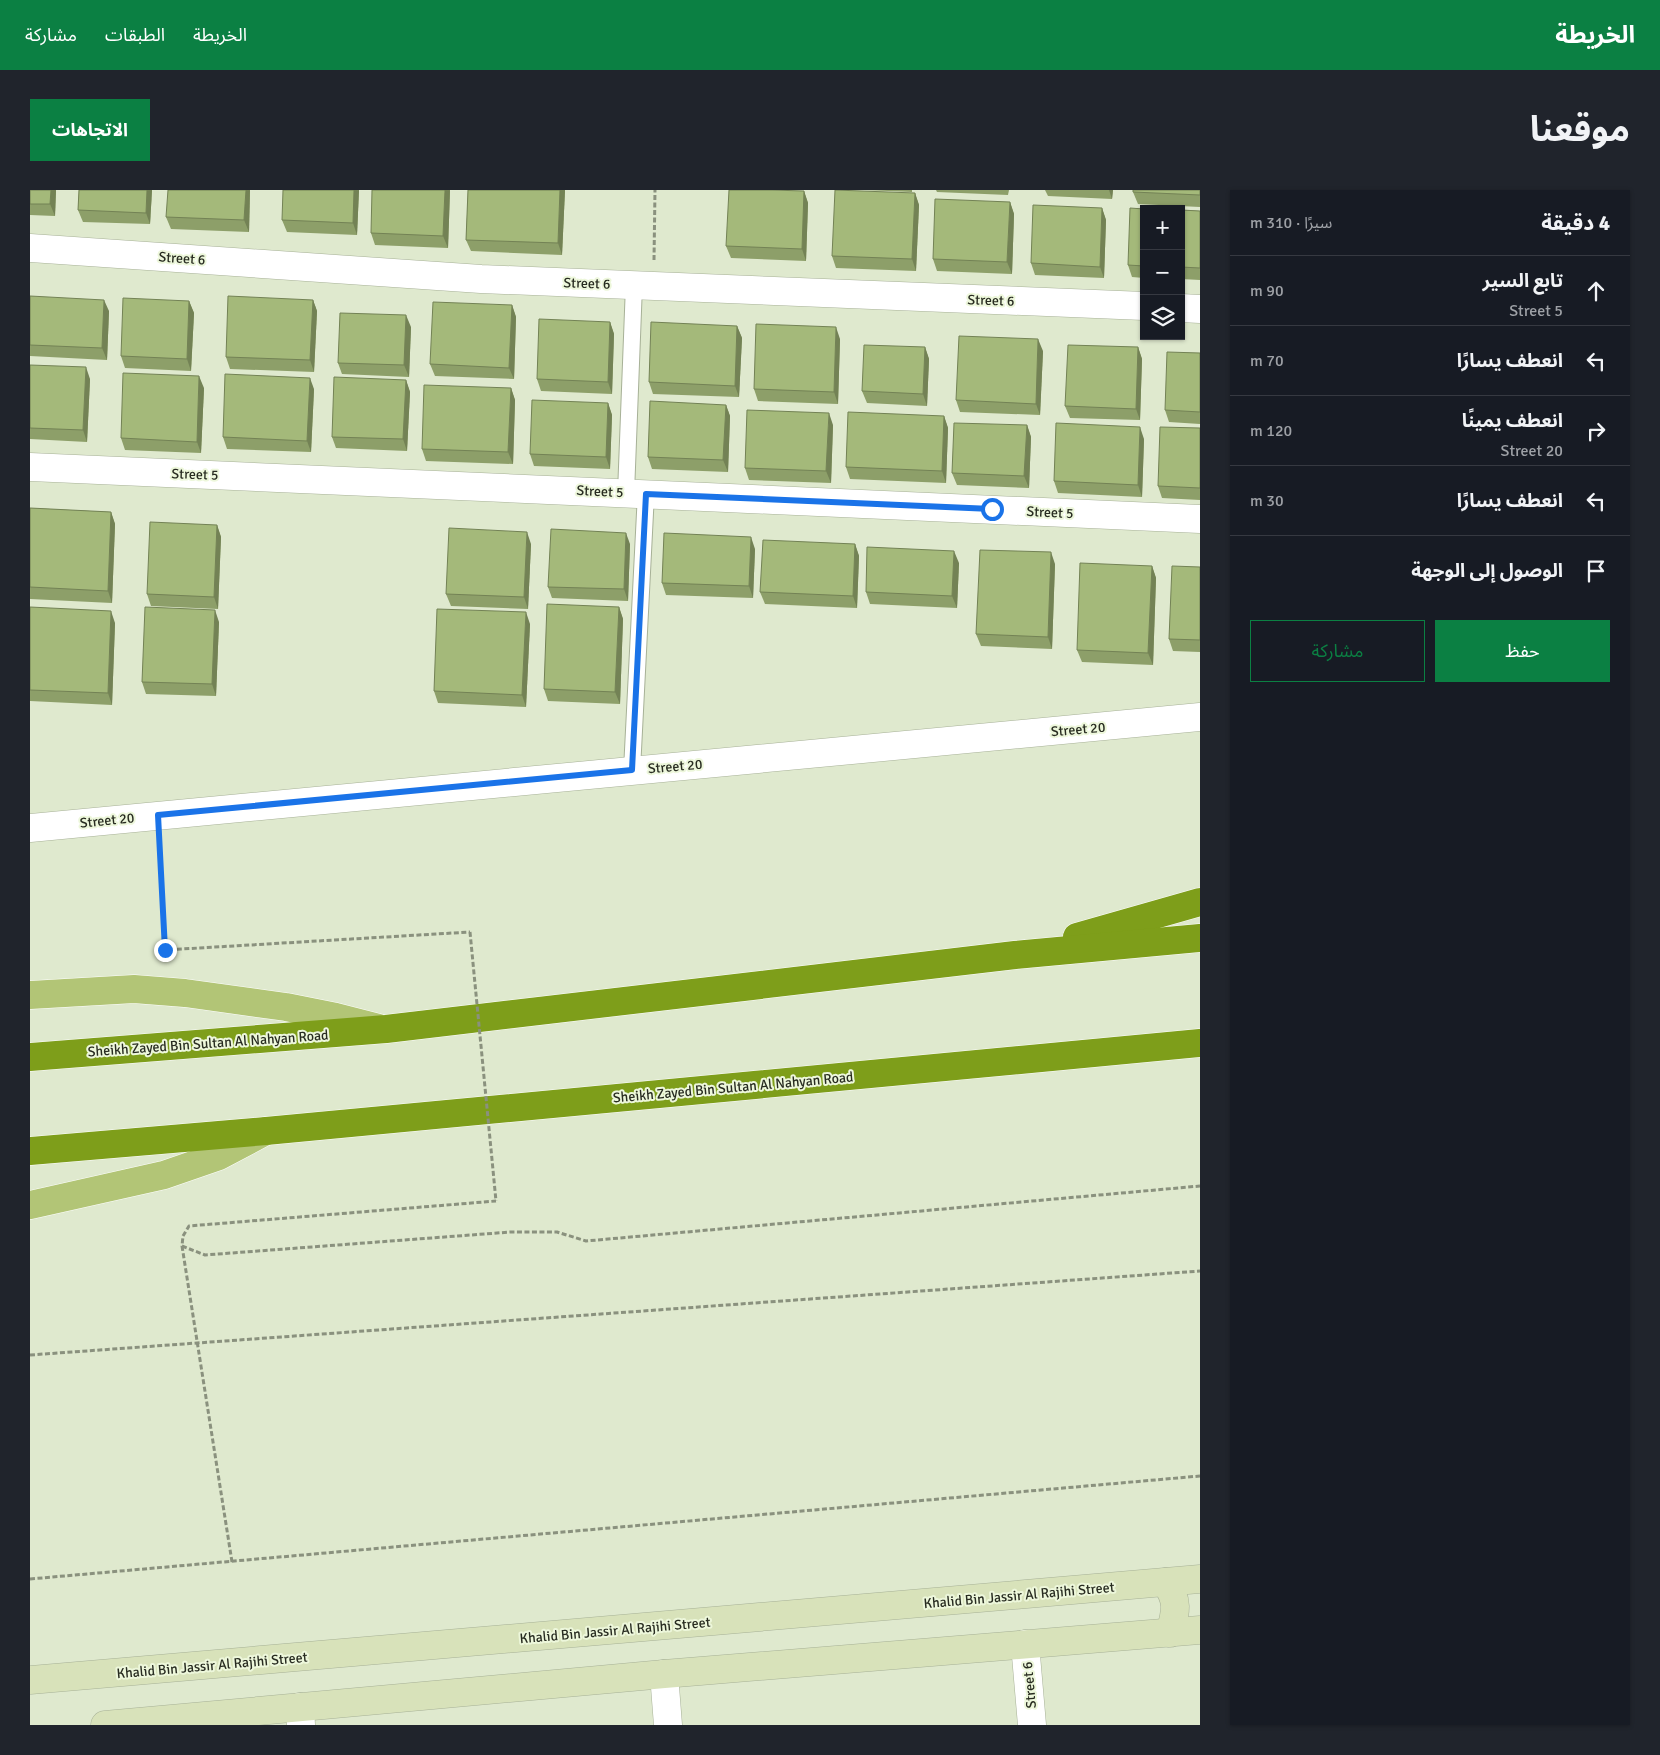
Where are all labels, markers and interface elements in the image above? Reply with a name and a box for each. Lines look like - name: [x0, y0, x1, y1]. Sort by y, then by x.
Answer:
- text: الخريطة: [1555, 20, 1635, 50]
- text: مشاركة: [25, 24, 77, 46]
- text: الطبقات: [105, 24, 165, 46]
- text: الخريطة: [193, 24, 247, 46]
- button: الاتجاهات: [30, 99, 150, 161]
- text: موقعنا: [1530, 108, 1630, 151]
- map controls: [1140, 205, 1185, 340]
- button: +: [1140, 205, 1185, 250]
- text: 4 دقيقة: [1541, 210, 1610, 236]
- text: سيرًا · 310 m: [1250, 213, 1332, 233]
- street label: Street 6: [158, 248, 206, 269]
- button: −: [1140, 250, 1185, 295]
- text: تابع السير: [1483, 269, 1563, 293]
- street label: Street 6: [563, 274, 611, 293]
- icon: ahead: [1582, 277, 1610, 305]
- text: 90 m: [1250, 281, 1284, 301]
- street label: Street 6: [967, 291, 1015, 310]
- button: layers: [1140, 295, 1185, 340]
- text: Street 5: [1509, 301, 1563, 321]
- icon: left: [1582, 347, 1610, 375]
- text: انعطف يسارًا: [1457, 349, 1563, 373]
- text: 70 m: [1250, 351, 1284, 371]
- text: انعطف يمينًا: [1462, 409, 1563, 433]
- icon: right: [1582, 417, 1610, 445]
- text: 120 m: [1250, 421, 1292, 441]
- text: Street 20: [1501, 441, 1563, 461]
- street label: Street 5: [171, 465, 219, 484]
- street label: Street 5: [576, 482, 624, 501]
- icon: left: [1582, 487, 1610, 515]
- text: انعطف يسارًا: [1457, 489, 1563, 513]
- text: 30 m: [1250, 491, 1284, 511]
- route start: [981, 498, 1004, 521]
- street label: Street 5: [1026, 503, 1074, 522]
- icon: arrive: [1582, 557, 1610, 585]
- text: الوصول إلى الوجهة: [1411, 559, 1563, 583]
- button: مشاركة: [1250, 620, 1425, 682]
- button: حفظ: [1435, 620, 1610, 682]
- street label: Street 20: [1050, 719, 1106, 740]
- street label: Street 20: [647, 756, 703, 777]
- street label: Street 20: [79, 809, 135, 832]
- route end: [154, 939, 177, 962]
- street label: Sheikh Zayed Bin Sultan Al Nahyan Road: [87, 1027, 329, 1060]
- street label: Sheikh Zayed Bin Sultan Al Nahyan Road: [612, 1069, 854, 1106]
- street label: Khalid Bin Jassir Al Rajihi Street: [923, 1579, 1115, 1612]
- street label: Khalid Bin Jassir Al Rajihi Street: [519, 1614, 711, 1647]
- street label: Khalid Bin Jassir Al Rajihi Street: [116, 1649, 308, 1682]
- street label: Street 6: [1019, 1661, 1040, 1709]

